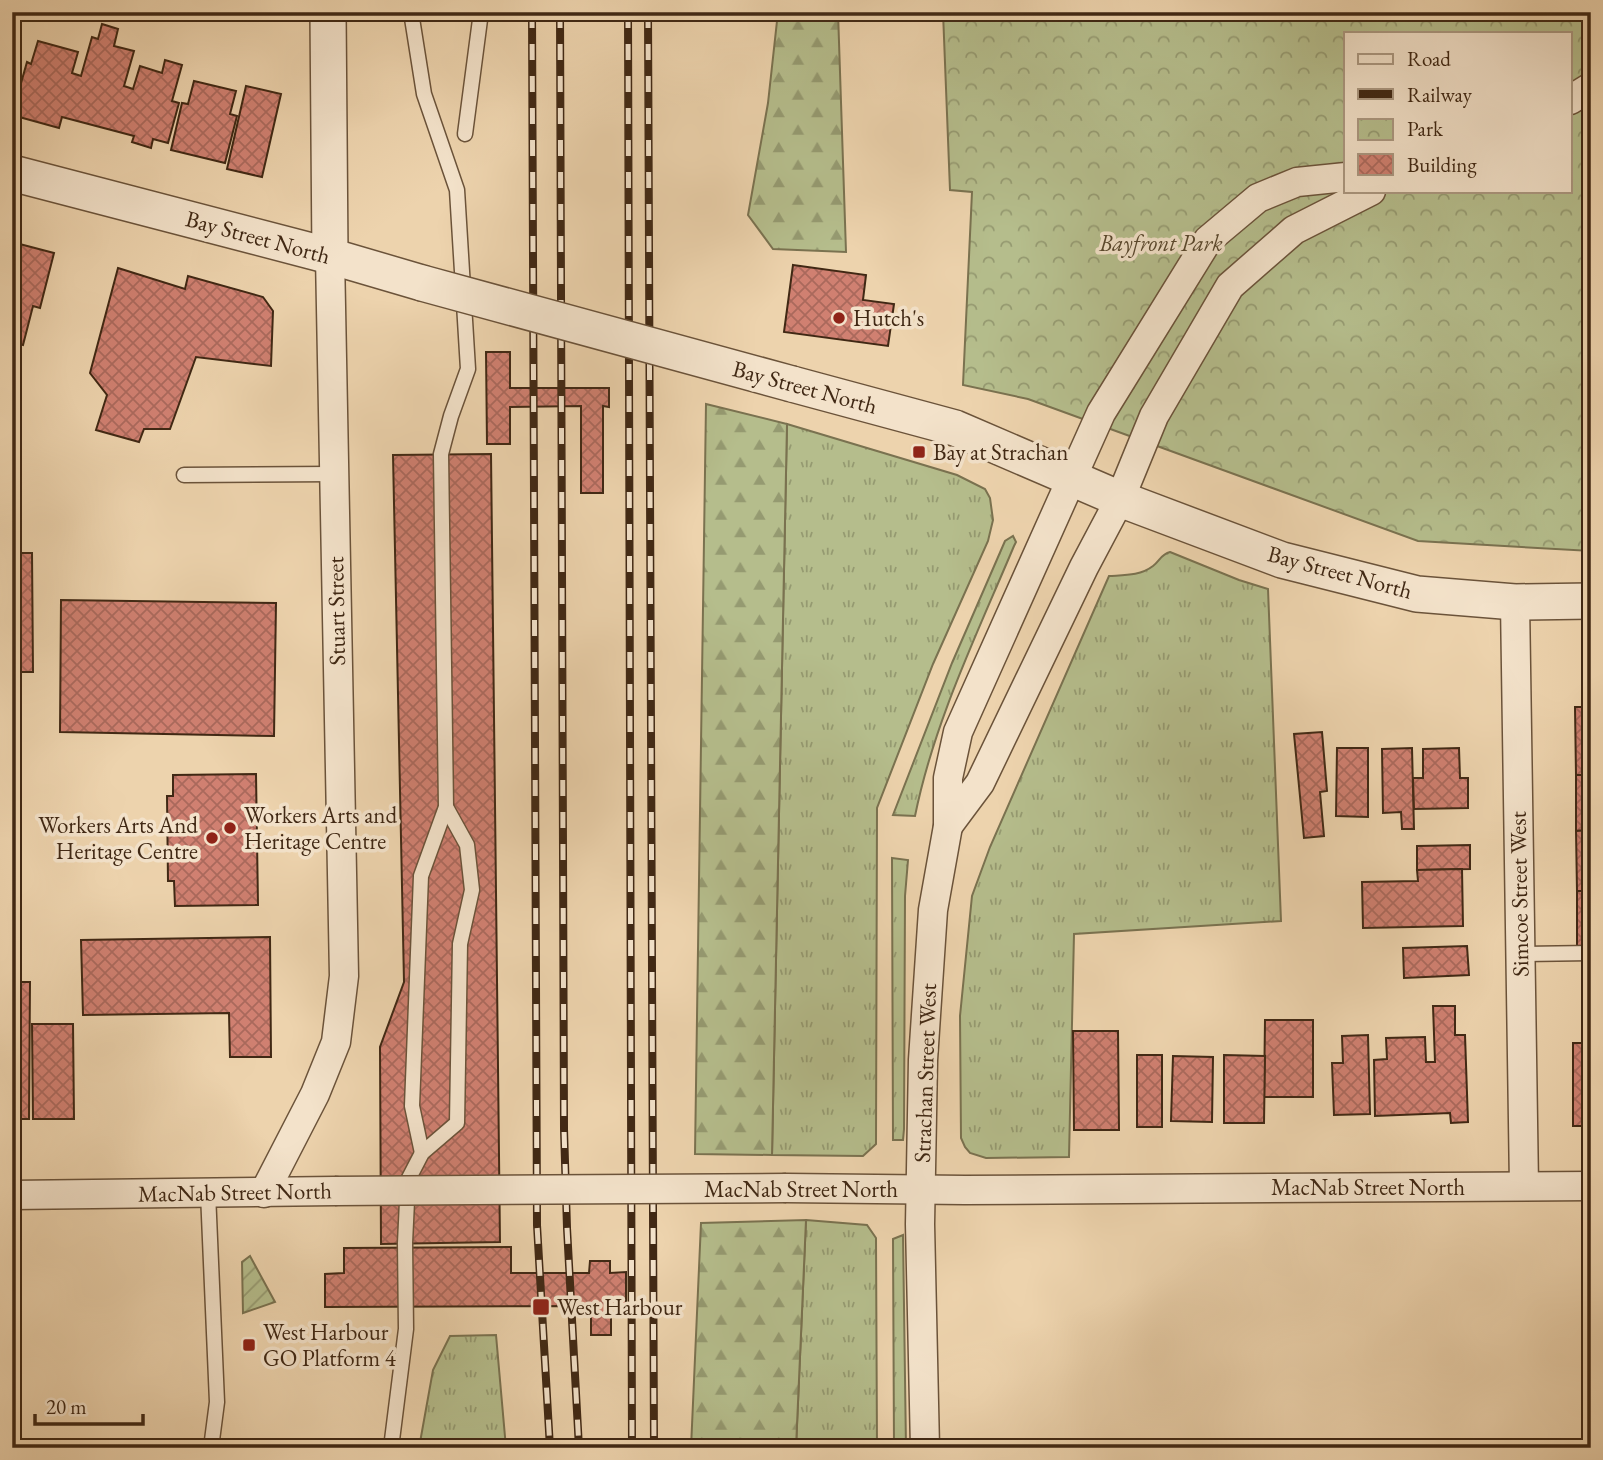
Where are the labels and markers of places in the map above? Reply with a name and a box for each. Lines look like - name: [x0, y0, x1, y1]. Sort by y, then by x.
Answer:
- place label: Hutch's: [853, 303, 924, 333]
- marker: Hutch's: [831, 310, 847, 326]
- place label: Bay at Strachan: [933, 437, 1068, 467]
- marker: Bay at Strachan: [911, 444, 927, 460]
- place label: Workers Arts and Heritage Centre: [244, 800, 397, 856]
- place label: Workers Arts And Heritage Centre: [38, 810, 198, 866]
- marker: Workers Arts and Heritage Centre: [222, 820, 238, 836]
- marker: Workers Arts And Heritage Centre: [204, 830, 220, 846]
- place label: West Harbour: [557, 1292, 683, 1322]
- marker: West Harbour: [531, 1297, 551, 1317]
- place label: West Harbour GO Platform 4: [263, 1317, 397, 1373]
- marker: West Harbour GO Platform 4: [241, 1337, 257, 1353]

